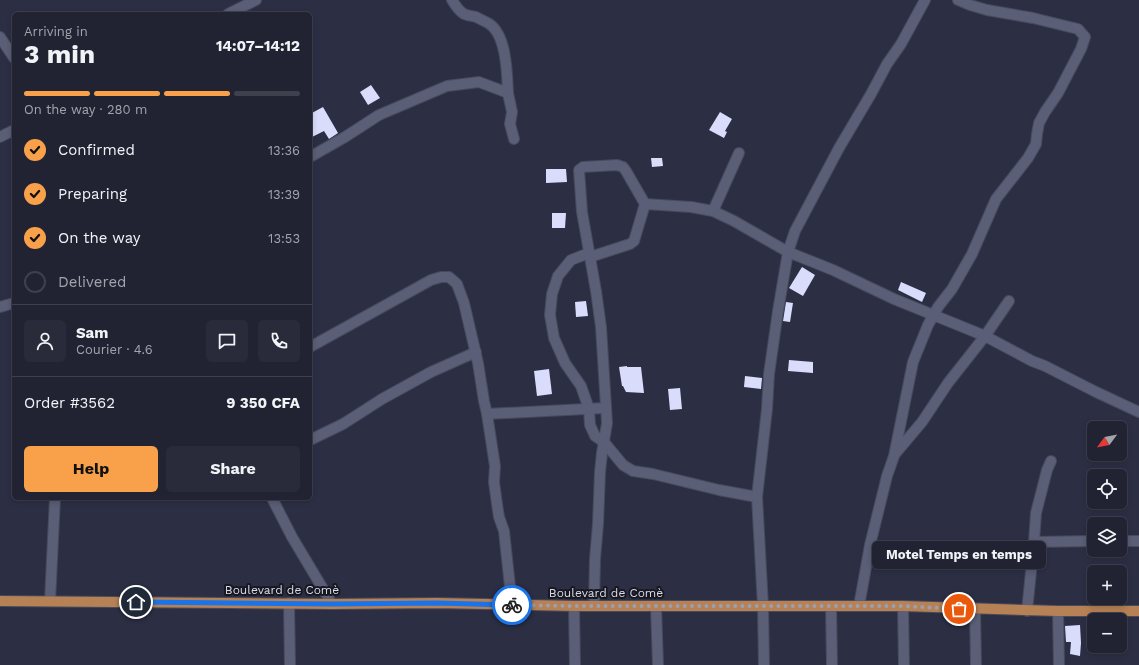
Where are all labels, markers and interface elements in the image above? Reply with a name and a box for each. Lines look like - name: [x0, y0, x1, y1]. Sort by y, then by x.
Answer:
- text: Arriving in: [24, 24, 88, 39]
- text: 14:07–14:12: [216, 37, 300, 55]
- text: 3 min: [24, 39, 95, 69]
- text: On the way · 280 m: [24, 102, 147, 117]
- icon: check: [24, 139, 46, 161]
- text: Confirmed: [58, 141, 135, 159]
- text: 13:36: [268, 143, 300, 158]
- icon: check: [24, 183, 46, 205]
- text: Preparing: [58, 185, 127, 203]
- text: 13:39: [268, 187, 300, 202]
- icon: check: [24, 227, 46, 249]
- text: On the way: [58, 229, 140, 247]
- text: 13:53: [268, 231, 300, 246]
- text: Delivered: [58, 273, 126, 291]
- button: person: [24, 320, 66, 362]
- button: chat: [206, 320, 248, 362]
- button: phone: [258, 320, 300, 362]
- text: Sam: [76, 324, 108, 342]
- text: Courier · 4.6: [76, 342, 153, 357]
- text: Order #3562: [24, 394, 115, 412]
- text: 9 350 CFA: [226, 394, 300, 412]
- north arrow: [1087, 421, 1127, 461]
- map controls: [1087, 421, 1127, 653]
- button: Help: [24, 446, 158, 492]
- button: Share: [166, 446, 300, 492]
- button: locate: [1087, 469, 1127, 509]
- button: layers: [1087, 517, 1127, 557]
- callout: Motel Temps en temps: [872, 541, 1046, 569]
- text: Motel Temps en temps: [886, 547, 1032, 562]
- button: +: [1087, 565, 1127, 605]
- street label: Boulevard de Comè: [225, 583, 339, 597]
- pin: [119, 585, 153, 619]
- courier: [492, 585, 532, 625]
- street label: Boulevard de Comè: [549, 586, 663, 600]
- icon: home: [125, 591, 147, 613]
- pin: [942, 592, 976, 626]
- icon: bike: [501, 594, 523, 616]
- icon: bag: [948, 598, 970, 620]
- button: −: [1087, 613, 1127, 653]

